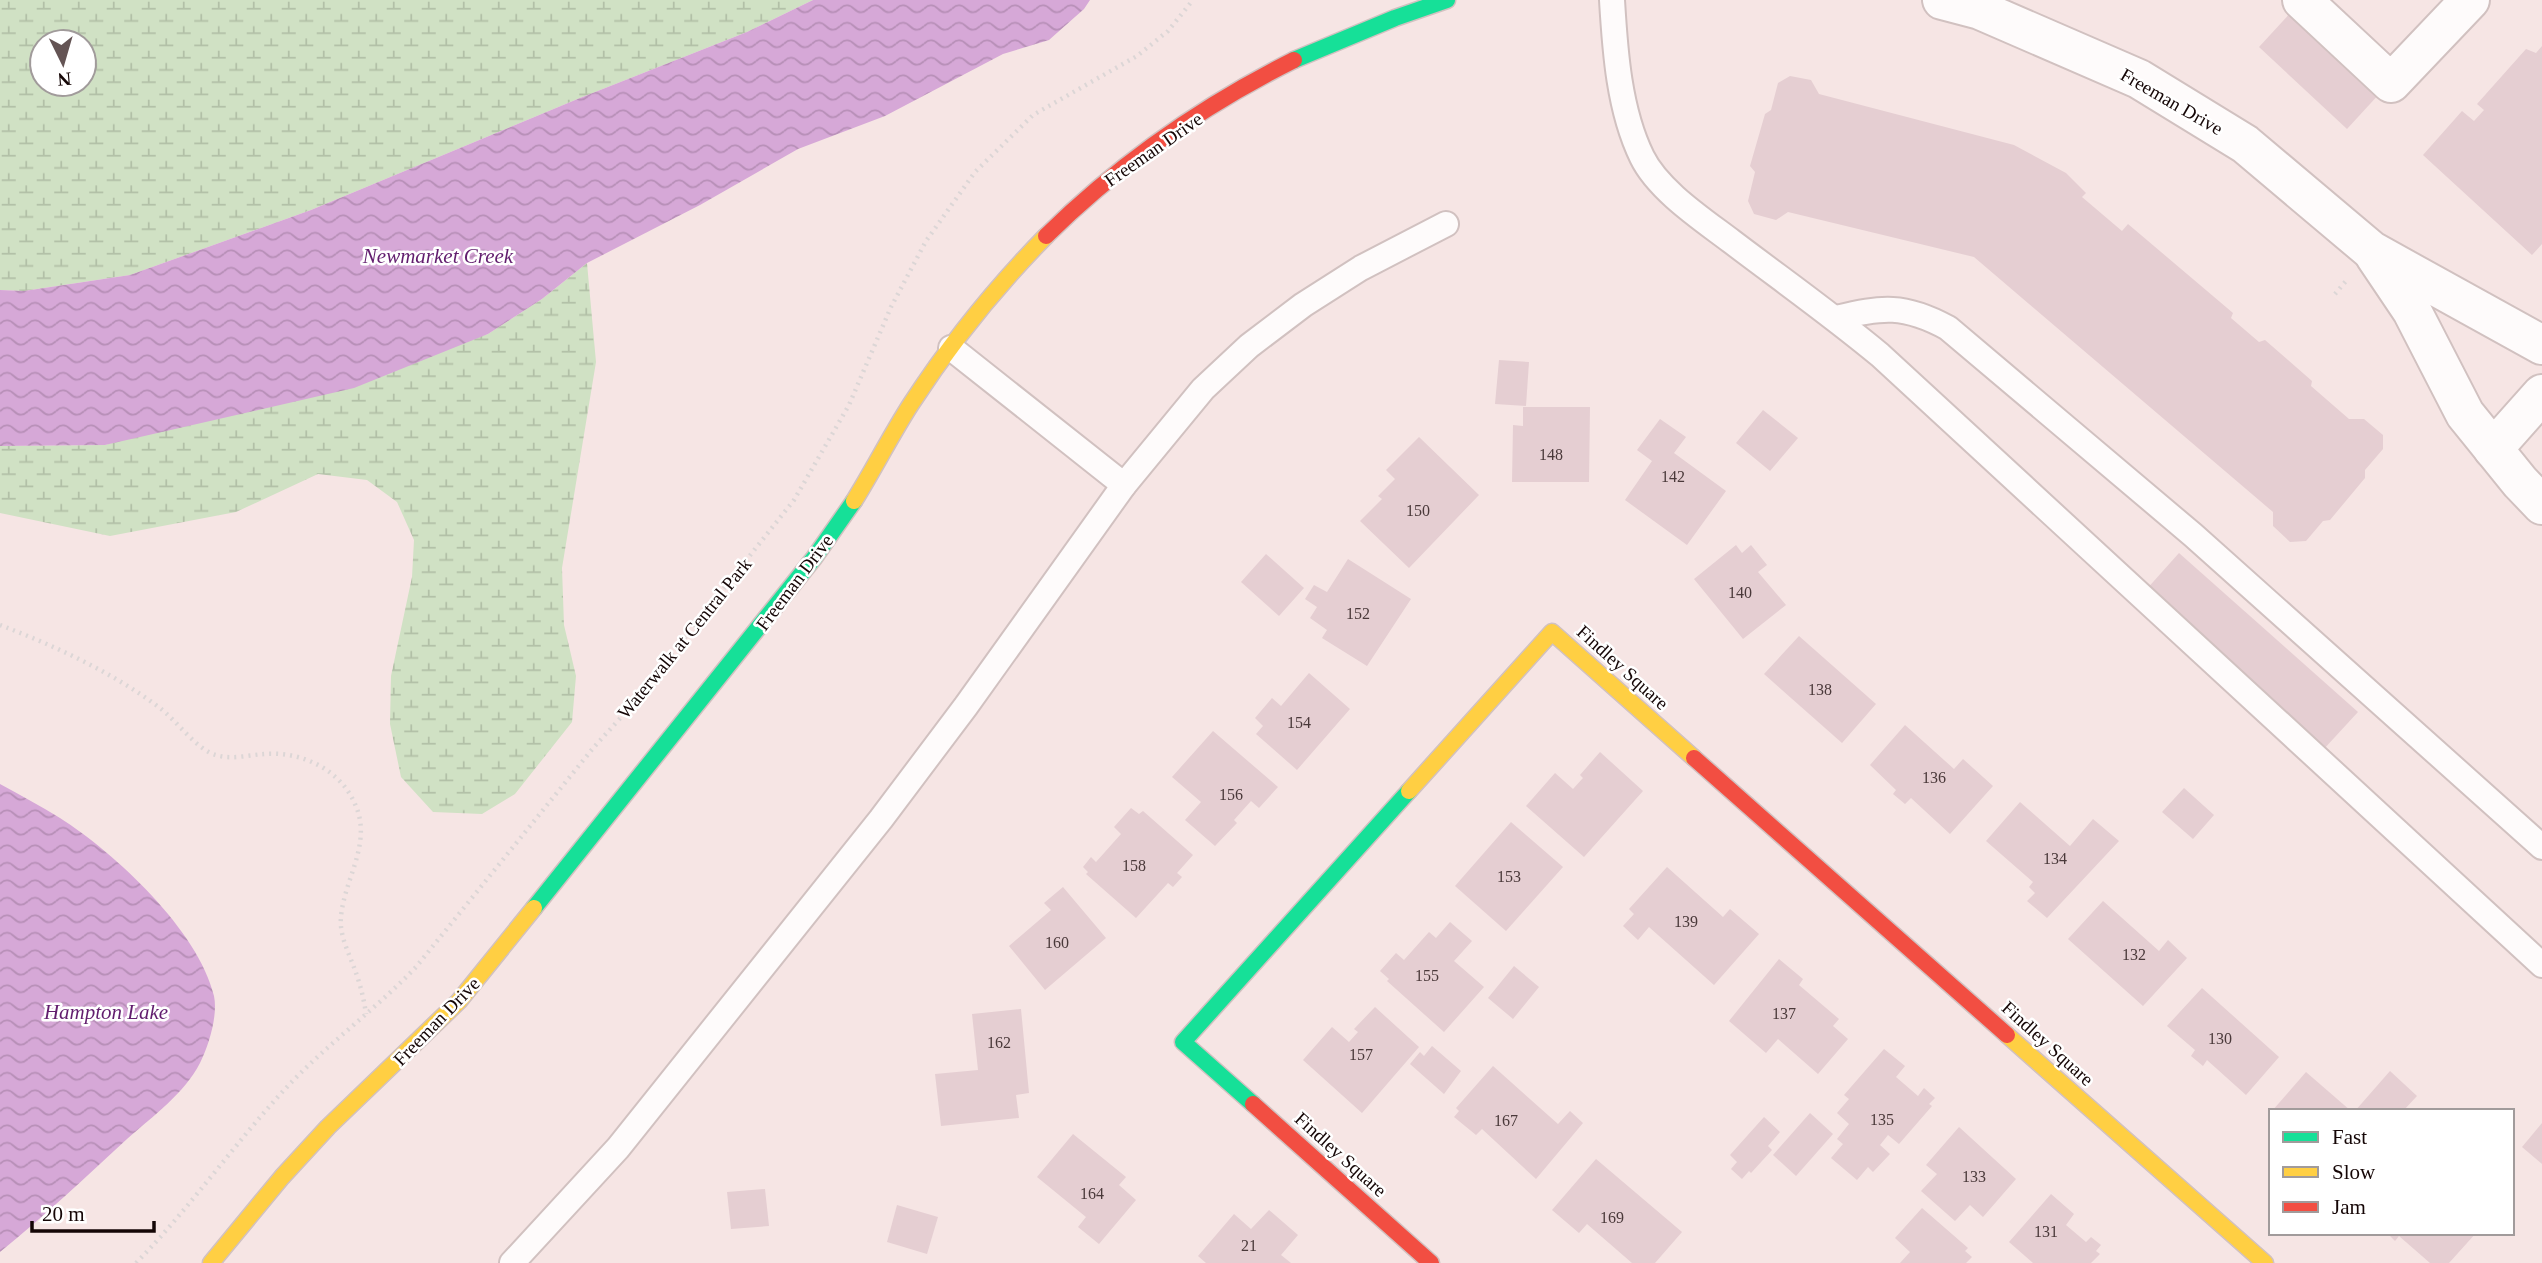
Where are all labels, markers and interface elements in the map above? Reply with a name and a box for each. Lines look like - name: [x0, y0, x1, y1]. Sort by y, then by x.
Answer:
- north arrow: [28, 28, 98, 98]
- street label: Freeman Drive: [2117, 64, 2227, 139]
- text: N: [56, 68, 72, 91]
- street label: Freeman Drive: [1100, 108, 1206, 191]
- water label: Newmarket Creek: [362, 244, 514, 268]
- house number: 148: [1539, 446, 1563, 463]
- house number: 142: [1661, 468, 1685, 485]
- house number: 150: [1406, 502, 1430, 519]
- street label: Freeman Drive: [752, 530, 837, 634]
- street label: Waterwalk at Central Park: [613, 553, 756, 723]
- house number: 140: [1728, 584, 1752, 601]
- house number: 152: [1346, 605, 1370, 622]
- street label: Findley Square: [1573, 621, 1673, 714]
- house number: 138: [1808, 681, 1832, 698]
- house number: 154: [1287, 714, 1311, 731]
- house number: 136: [1922, 769, 1946, 786]
- house number: 156: [1219, 786, 1243, 803]
- house number: 134: [2043, 850, 2067, 867]
- house number: 158: [1122, 857, 1146, 874]
- house number: 153: [1497, 868, 1521, 885]
- house number: 139: [1674, 913, 1698, 930]
- house number: 160: [1045, 934, 1069, 951]
- house number: 132: [2122, 946, 2146, 963]
- house number: 155: [1415, 967, 1439, 984]
- street label: Freeman Drive: [389, 973, 484, 1070]
- street label: Findley Square: [1998, 997, 2098, 1090]
- water label: Hampton Lake: [43, 1000, 168, 1024]
- house number: 137: [1772, 1005, 1796, 1022]
- house number: 130: [2208, 1030, 2232, 1047]
- house number: 162: [987, 1034, 1011, 1051]
- house number: 157: [1349, 1046, 1373, 1063]
- street label: Findley Square: [1291, 1108, 1391, 1201]
- legend: [2269, 1109, 2514, 1235]
- house number: 135: [1870, 1111, 1894, 1128]
- house number: 167: [1494, 1112, 1518, 1129]
- text: Fast: [2332, 1125, 2367, 1149]
- text: Slow: [2332, 1160, 2376, 1184]
- house number: 133: [1962, 1168, 1986, 1185]
- house number: 164: [1080, 1185, 1104, 1202]
- scale bar: [32, 1190, 154, 1234]
- text: Jam: [2332, 1195, 2366, 1219]
- text: 20 m: [42, 1202, 85, 1226]
- house number: 169: [1600, 1209, 1624, 1226]
- house number: 131: [2034, 1223, 2058, 1240]
- house number: 21: [1241, 1237, 1257, 1254]

